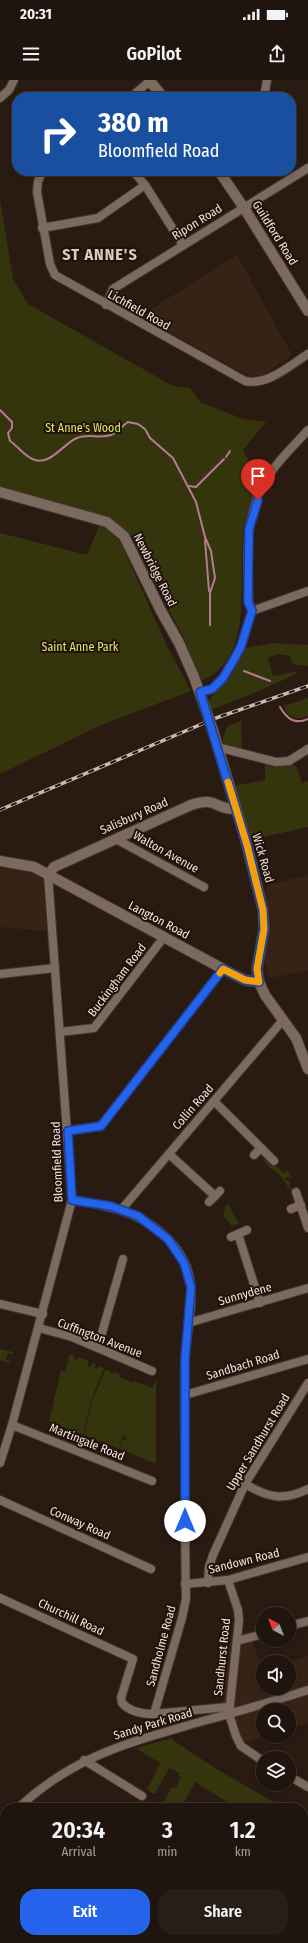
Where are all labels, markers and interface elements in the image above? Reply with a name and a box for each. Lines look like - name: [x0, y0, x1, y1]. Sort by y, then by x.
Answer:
- text: 20:31: [20, 5, 52, 23]
- icon: menu: [20, 43, 42, 65]
- text: GoPilot: [126, 43, 182, 65]
- icon: share: [266, 43, 288, 65]
- text: 380 m: [98, 106, 169, 139]
- icon: right: [32, 108, 84, 160]
- text: Bloomfield Road: [98, 140, 219, 162]
- street label: Guildford Road: [250, 198, 300, 268]
- street label: Ripon Road: [169, 201, 225, 243]
- district label: ST ANNE'S: [62, 245, 138, 264]
- street label: Lichfield Road: [105, 287, 173, 333]
- park label: St Anne's Wood: [45, 421, 121, 435]
- pin: [241, 459, 275, 500]
- icon: arrive: [247, 465, 269, 487]
- street label: Newbridge Road: [131, 531, 179, 609]
- park label: Saint Anne Park: [42, 640, 119, 654]
- street label: Salisbury Road: [98, 795, 170, 837]
- street label: Walton Avenue: [131, 828, 201, 876]
- street label: Wick Road: [249, 832, 277, 884]
- street label: Langton Road: [126, 898, 192, 942]
- street label: Buckingham Road: [85, 941, 149, 1019]
- street label: Collin Road: [169, 1081, 217, 1133]
- street label: Bloomfield Road: [49, 1121, 65, 1203]
- street label: Sunnydene: [217, 1280, 273, 1308]
- street label: Cuffington Avenue: [56, 1315, 144, 1361]
- street label: Sandbach Road: [205, 1347, 281, 1383]
- street label: Upper Sandhurst Road: [223, 1391, 293, 1493]
- street label: Martingale Road: [47, 1421, 127, 1463]
- position arrow: [164, 1500, 206, 1542]
- street label: Conway Road: [47, 1503, 113, 1543]
- street label: Sandown Road: [207, 1545, 281, 1577]
- street label: Churchill Road: [36, 1596, 106, 1638]
- street label: Sandholme Road: [143, 1604, 179, 1688]
- north arrow: [256, 1607, 296, 1647]
- map controls: [256, 1607, 296, 1791]
- street label: Sandhurst Road: [211, 1618, 233, 1696]
- button: sound: [256, 1655, 296, 1695]
- button: search: [256, 1703, 296, 1743]
- street label: Sandy Park Road: [112, 1705, 194, 1743]
- button: layers: [256, 1751, 296, 1791]
- text: 20:34: [52, 1816, 105, 1844]
- text: 3: [162, 1816, 173, 1844]
- text: 1.2: [229, 1816, 256, 1844]
- text: Arrival: [61, 1844, 96, 1859]
- text: min: [157, 1844, 177, 1859]
- text: km: [235, 1844, 251, 1859]
- button: Exit: [20, 1889, 150, 1935]
- button: Share: [158, 1889, 288, 1935]

